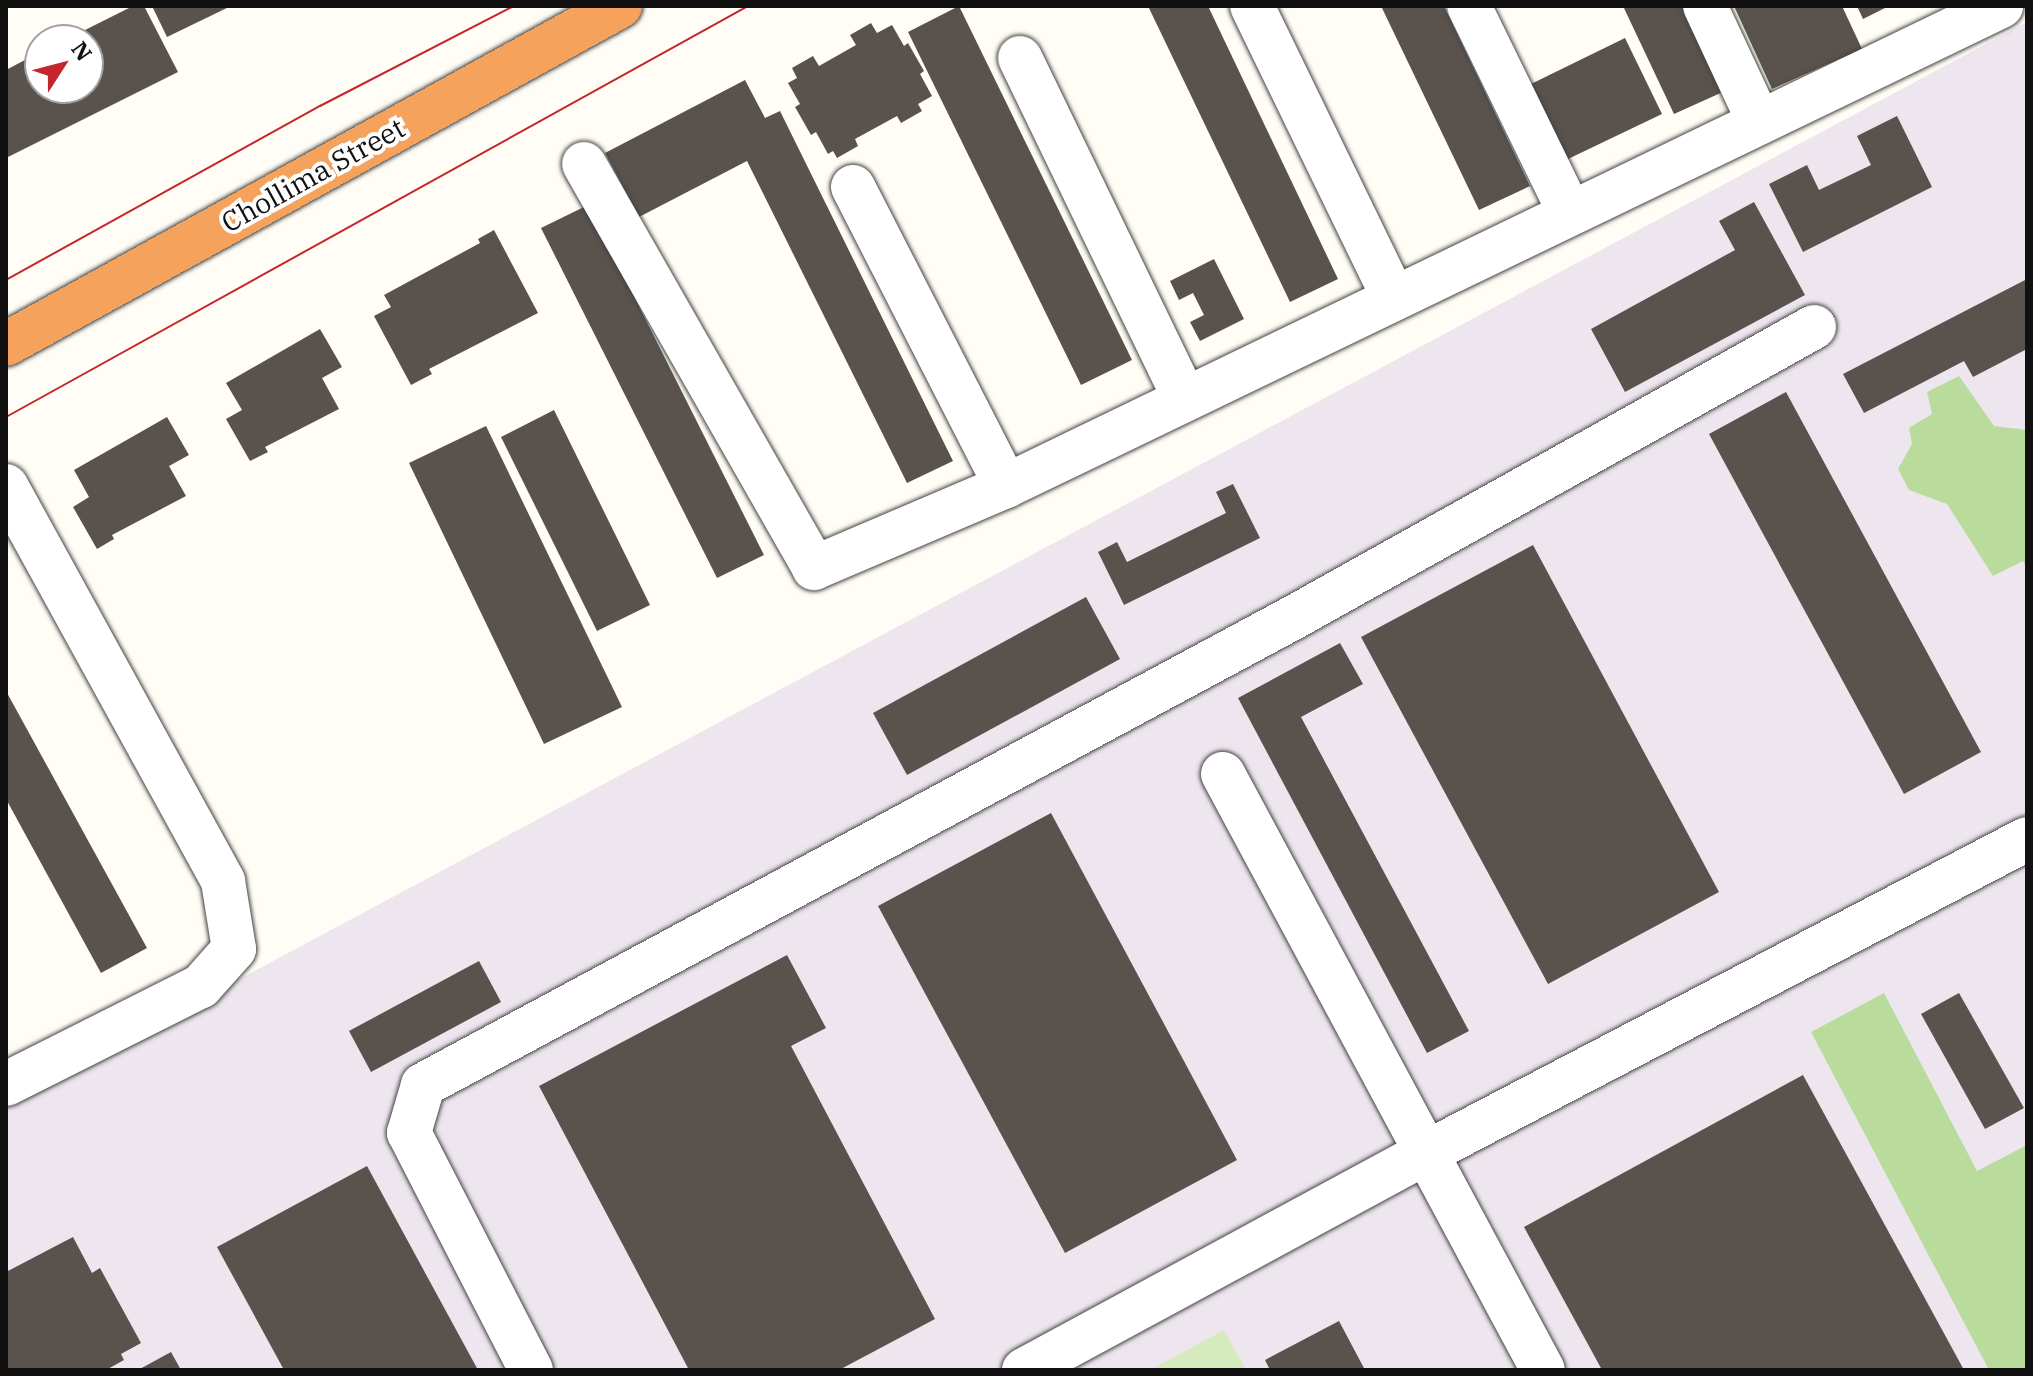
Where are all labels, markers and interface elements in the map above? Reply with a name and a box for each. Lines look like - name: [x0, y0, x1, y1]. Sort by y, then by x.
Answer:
- north arrow: [24, 24, 104, 104]
- text: N: [65, 35, 99, 66]
- street label: Chollima Street: [216, 111, 410, 239]

